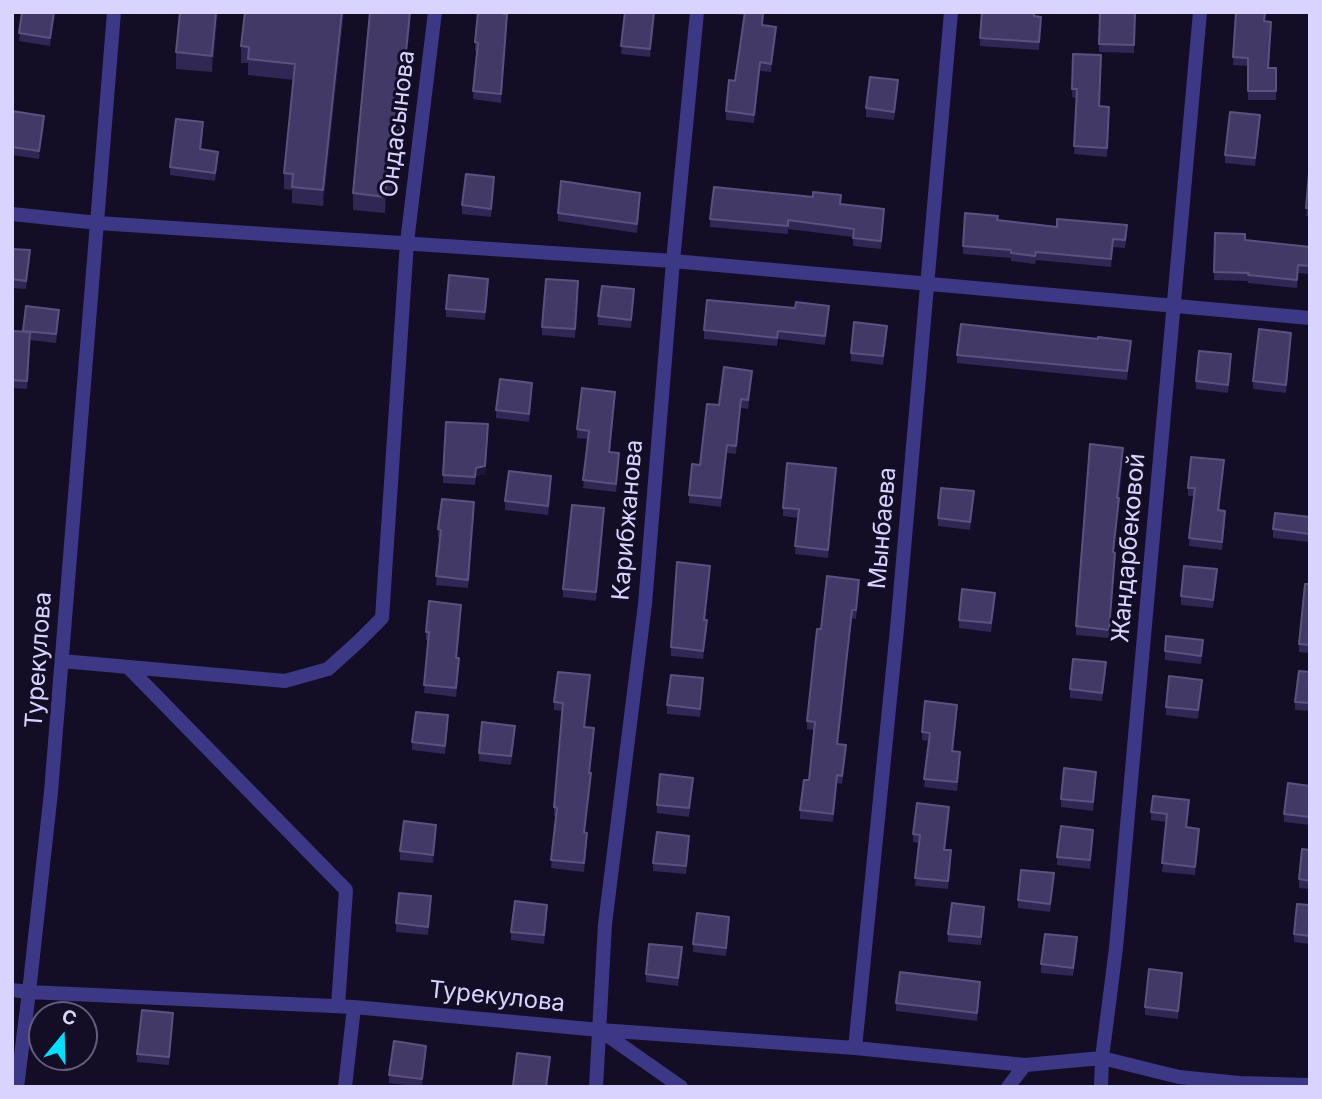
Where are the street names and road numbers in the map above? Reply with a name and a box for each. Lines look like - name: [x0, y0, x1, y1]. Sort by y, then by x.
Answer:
- street label: Ондасынова: [375, 49, 421, 199]
- street label: Карибжанова: [607, 438, 649, 602]
- street label: Жандарбековой: [1106, 452, 1152, 644]
- street label: Мынбаева: [863, 466, 903, 590]
- street label: Турекулова: [20, 591, 58, 729]
- street label: Турекулова: [427, 976, 567, 1018]

